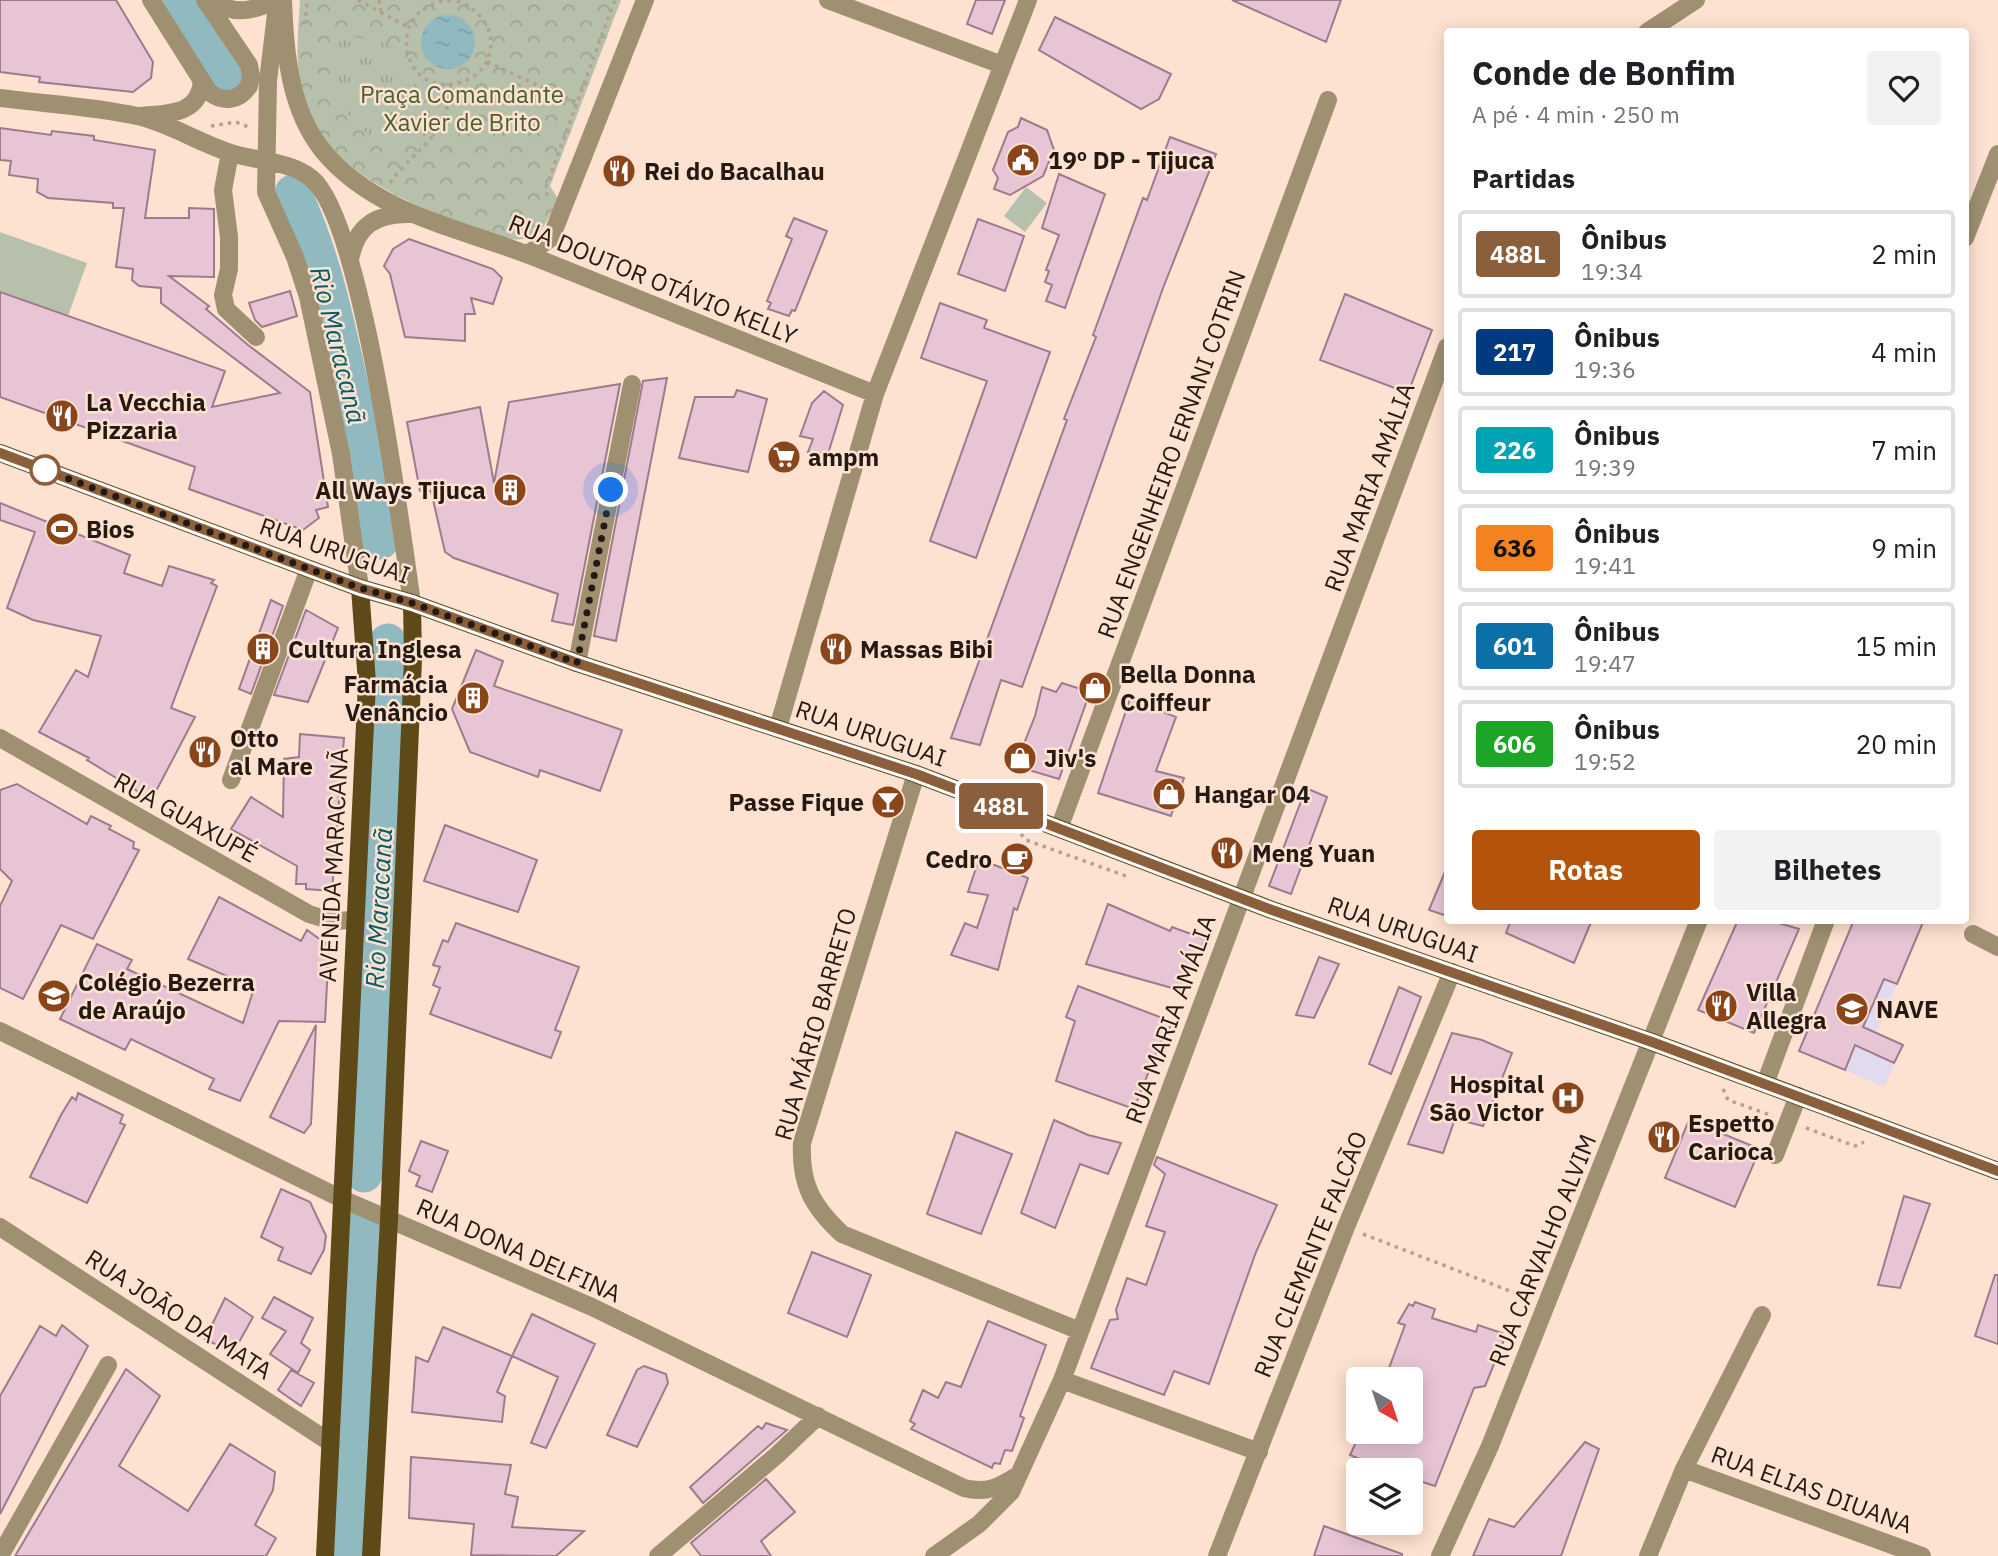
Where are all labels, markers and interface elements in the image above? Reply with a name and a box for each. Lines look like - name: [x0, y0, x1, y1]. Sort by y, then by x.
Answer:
- text: Conde de Bonfim: [1472, 51, 1736, 94]
- button: heart: [1867, 51, 1941, 125]
- park label: Praça Comandante Xavier de Brito: [360, 78, 564, 138]
- text: A pé · 4 min · 250 m: [1472, 99, 1680, 129]
- public building icon: 19º DP - Tijuca: [1004, 141, 1042, 179]
- place label: 19º DP - Tijuca: [1048, 144, 1214, 176]
- restaurant icon: Rei do Bacalhau: [600, 152, 638, 190]
- place label: Rei do Bacalhau: [644, 155, 825, 187]
- text: Partidas: [1472, 161, 1575, 195]
- street label: RUA DOUTOR OTÁVIO KELLY: [504, 206, 802, 352]
- text: Ônibus: [1581, 222, 1667, 256]
- text: 2 min: [1871, 237, 1937, 271]
- text: 488L: [1490, 238, 1546, 270]
- text: 19:34: [1581, 256, 1643, 286]
- water label: Rio Maracanã: [303, 263, 375, 427]
- street label: RUA ENGENHEIRO ERNANI COTRIN: [1089, 265, 1253, 643]
- text: Ônibus: [1574, 320, 1660, 354]
- text: 4 min: [1871, 335, 1937, 369]
- text: 217: [1493, 336, 1536, 368]
- text: 19:36: [1574, 354, 1636, 384]
- street label: RUA MARIA AMÁLIA: [1316, 378, 1422, 596]
- place label: La Vecchia Pizzaria: [86, 386, 206, 446]
- restaurant icon: La Vecchia Pizzaria: [43, 397, 81, 435]
- text: Ônibus: [1574, 418, 1660, 452]
- text: 7 min: [1871, 433, 1937, 467]
- text: 226: [1493, 434, 1536, 466]
- supermarket icon: ampm: [765, 438, 803, 476]
- place label: ampm: [808, 441, 879, 473]
- text: 19:39: [1574, 452, 1636, 482]
- unlabelled marker: [30, 455, 60, 485]
- building icon: All Ways Tijuca: [491, 471, 529, 509]
- your location: [593, 472, 628, 507]
- place label: All Ways Tijuca: [315, 474, 486, 506]
- street label: RUA URUGUAI: [255, 509, 415, 591]
- sports icon: Bios: [43, 510, 81, 548]
- place label: Bios: [86, 513, 135, 545]
- text: Ônibus: [1574, 516, 1660, 550]
- text: 9 min: [1871, 531, 1937, 565]
- text: 636: [1493, 532, 1536, 564]
- text: 19:41: [1574, 550, 1636, 580]
- text: Ônibus: [1574, 614, 1660, 648]
- text: 15 min: [1856, 629, 1937, 663]
- building icon: Cultura Inglesa: [244, 630, 282, 668]
- restaurant icon: Massas Bibi: [817, 630, 855, 668]
- text: 601: [1493, 630, 1536, 662]
- place label: Cultura Inglesa: [288, 633, 462, 665]
- place label: Massas Bibi: [860, 633, 993, 665]
- text: 19:47: [1574, 648, 1636, 678]
- place label: Bella Donna Coiffeur: [1120, 658, 1256, 718]
- place label: Farmácia Venâncio: [344, 668, 448, 728]
- shop icon: Bella Donna Coiffeur: [1076, 669, 1114, 707]
- building icon: Farmácia Venâncio: [454, 679, 492, 717]
- street label: RUA URUGUAI: [791, 692, 951, 774]
- text: Ônibus: [1574, 712, 1660, 746]
- place label: Otto al Mare: [230, 722, 313, 782]
- text: 20 min: [1856, 727, 1937, 761]
- text: 606: [1493, 728, 1536, 760]
- restaurant icon: Otto al Mare: [186, 733, 224, 771]
- shop icon: Jiv's: [1001, 739, 1039, 777]
- place label: Jiv's: [1044, 742, 1096, 774]
- text: 19:52: [1574, 746, 1636, 776]
- street label: AVENIDA MARACANÃ: [311, 747, 355, 983]
- street label: RUA GUAXUPÉ: [108, 764, 264, 870]
- shop icon: Hangar 04: [1150, 775, 1188, 813]
- place label: Hangar 04: [1194, 778, 1310, 810]
- bar icon: Passe Fique: [869, 783, 907, 821]
- line badge: 488L: [952, 783, 1050, 829]
- place label: Passe Fique: [728, 786, 864, 818]
- text: 488L: [973, 790, 1029, 822]
- water label: Rio Maracanã: [357, 827, 399, 989]
- button: Rotas: [1472, 830, 1700, 910]
- button: Bilhetes: [1714, 830, 1941, 910]
- restaurant icon: Meng Yuan: [1208, 834, 1246, 872]
- place label: Meng Yuan: [1252, 837, 1375, 869]
- cafe icon: Cedro: [998, 840, 1036, 878]
- place label: Cedro: [925, 843, 992, 875]
- street label: RUA URUGUAI: [1323, 888, 1483, 970]
- street label: RUA MÁRIO BARRETO: [766, 904, 864, 1144]
- street label: RUA MARIA AMÁLIA: [1117, 910, 1223, 1128]
- place label: Colégio Bezerra de Araújo: [78, 966, 255, 1026]
- place label: Villa Allegra: [1746, 976, 1827, 1036]
- school or university icon: Colégio Bezerra de Araújo: [35, 977, 73, 1015]
- restaurant icon: Villa Allegra: [1702, 987, 1740, 1025]
- school or university icon: NAVE: [1833, 990, 1871, 1028]
- place label: NAVE: [1876, 993, 1939, 1025]
- place label: Hospital São Victor: [1429, 1068, 1544, 1128]
- hospital icon: Hospital São Victor: [1549, 1079, 1587, 1117]
- place label: Espetto Carioca: [1688, 1107, 1774, 1167]
- restaurant icon: Espetto Carioca: [1645, 1118, 1683, 1156]
- street label: RUA CLEMENTE FALCÃO: [1246, 1126, 1374, 1382]
- street label: RUA CARVALHO ALVIM: [1481, 1129, 1603, 1371]
- street label: RUA DONA DELFINA: [412, 1191, 626, 1309]
- street label: RUA JOÃO DA MATA: [80, 1242, 278, 1386]
- north arrow: [1346, 1367, 1423, 1444]
- map controls: [1346, 1367, 1423, 1535]
- street label: RUA ELIAS DIUANA: [1707, 1438, 1917, 1540]
- button: layers: [1346, 1458, 1423, 1535]

